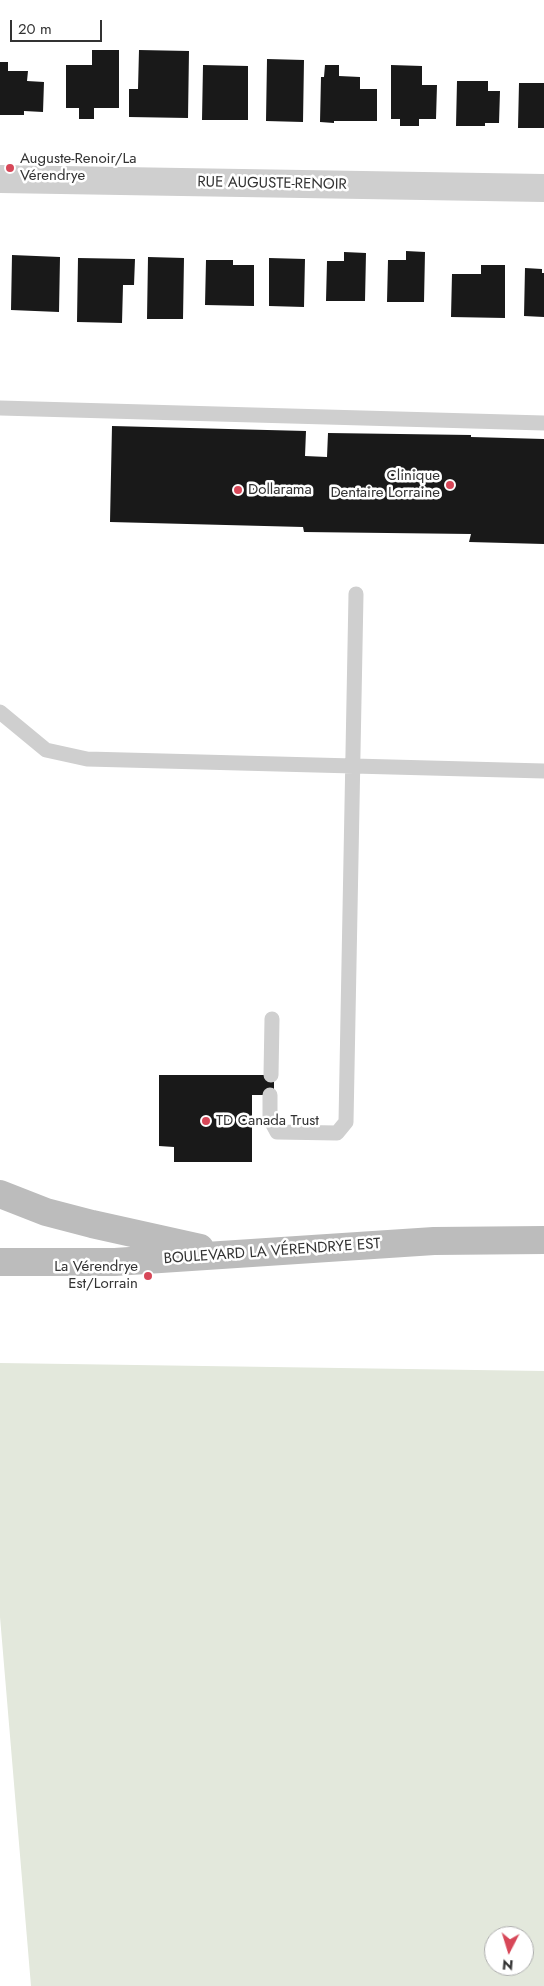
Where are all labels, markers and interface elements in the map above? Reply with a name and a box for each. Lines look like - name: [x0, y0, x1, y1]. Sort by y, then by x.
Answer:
- scale bar: [12, 10, 105, 42]
- text: 20 m: [18, 18, 52, 40]
- place label: Auguste-Renoir/La Vérendrye: [20, 150, 136, 185]
- marker: Auguste-Renoir/La Vérendrye: [4, 162, 16, 174]
- street label: RUE AUGUSTE-RENOIR: [197, 174, 347, 194]
- place label: Clinique Dentaire Lorraine: [330, 467, 440, 502]
- marker: Clinique Dentaire Lorraine: [444, 479, 456, 491]
- place label: Dollarama: [248, 481, 312, 499]
- marker: Dollarama: [232, 484, 244, 496]
- place label: TD Canada Trust: [216, 1112, 319, 1130]
- marker: TD Canada Trust: [200, 1115, 212, 1127]
- street label: BOULEVARD LA VÉRENDRYE EST: [163, 1235, 381, 1269]
- place label: La Vérendrye Est/Lorrain: [54, 1258, 138, 1293]
- marker: La Vérendrye Est/Lorrain: [142, 1270, 154, 1282]
- north arrow: [484, 1926, 534, 1976]
- text: N: [501, 1955, 514, 1975]

